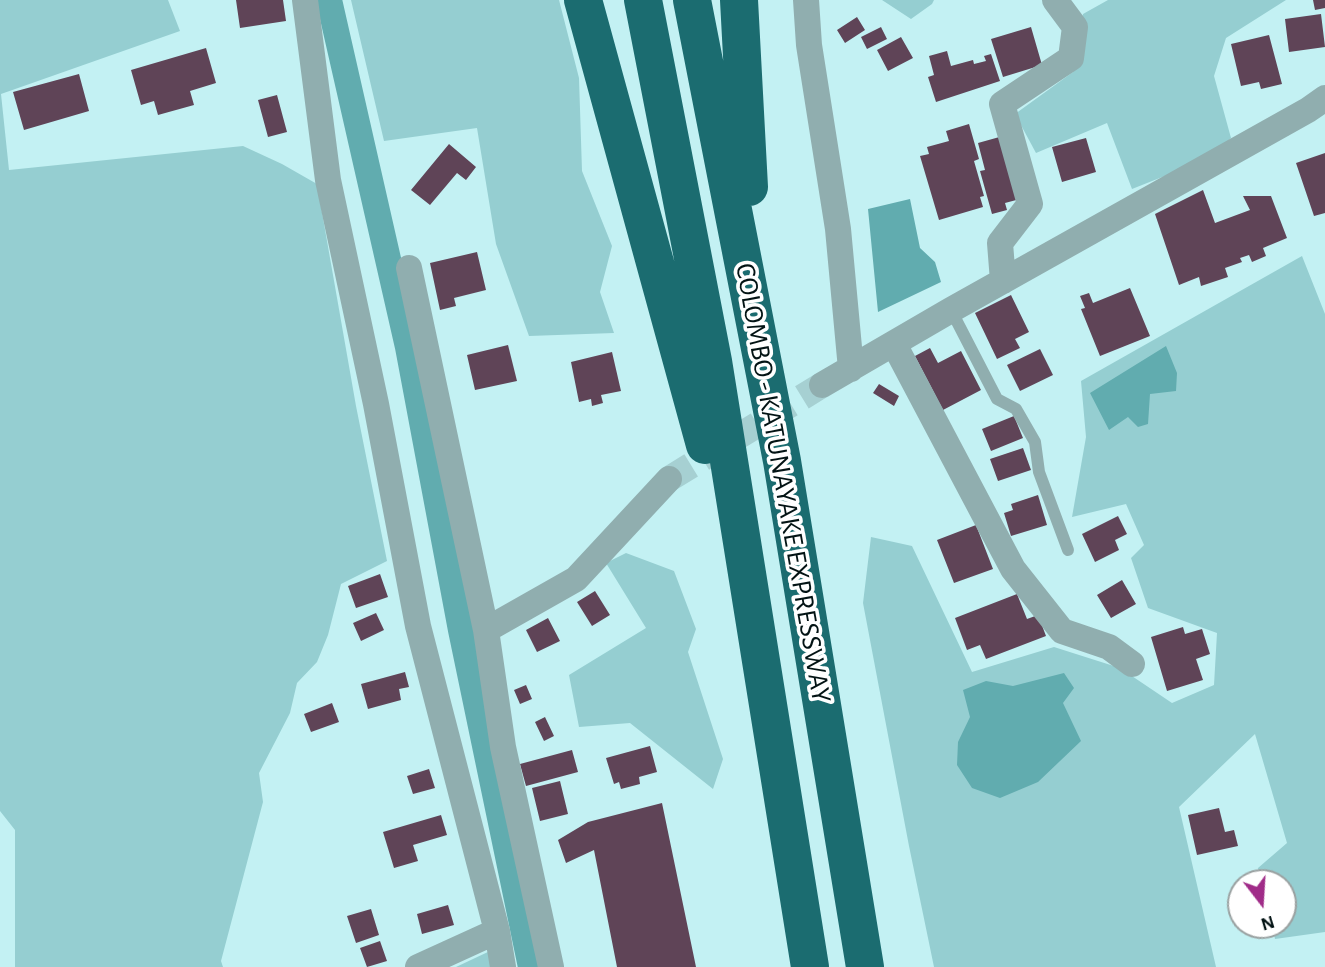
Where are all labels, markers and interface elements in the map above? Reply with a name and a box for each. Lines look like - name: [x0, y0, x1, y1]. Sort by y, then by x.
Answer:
- street label: COLOMBO - KATUNAYAKE EXPRESSWAY: [728, 261, 838, 705]
- north arrow: [1227, 869, 1297, 939]
- text: N: [1259, 912, 1277, 934]

